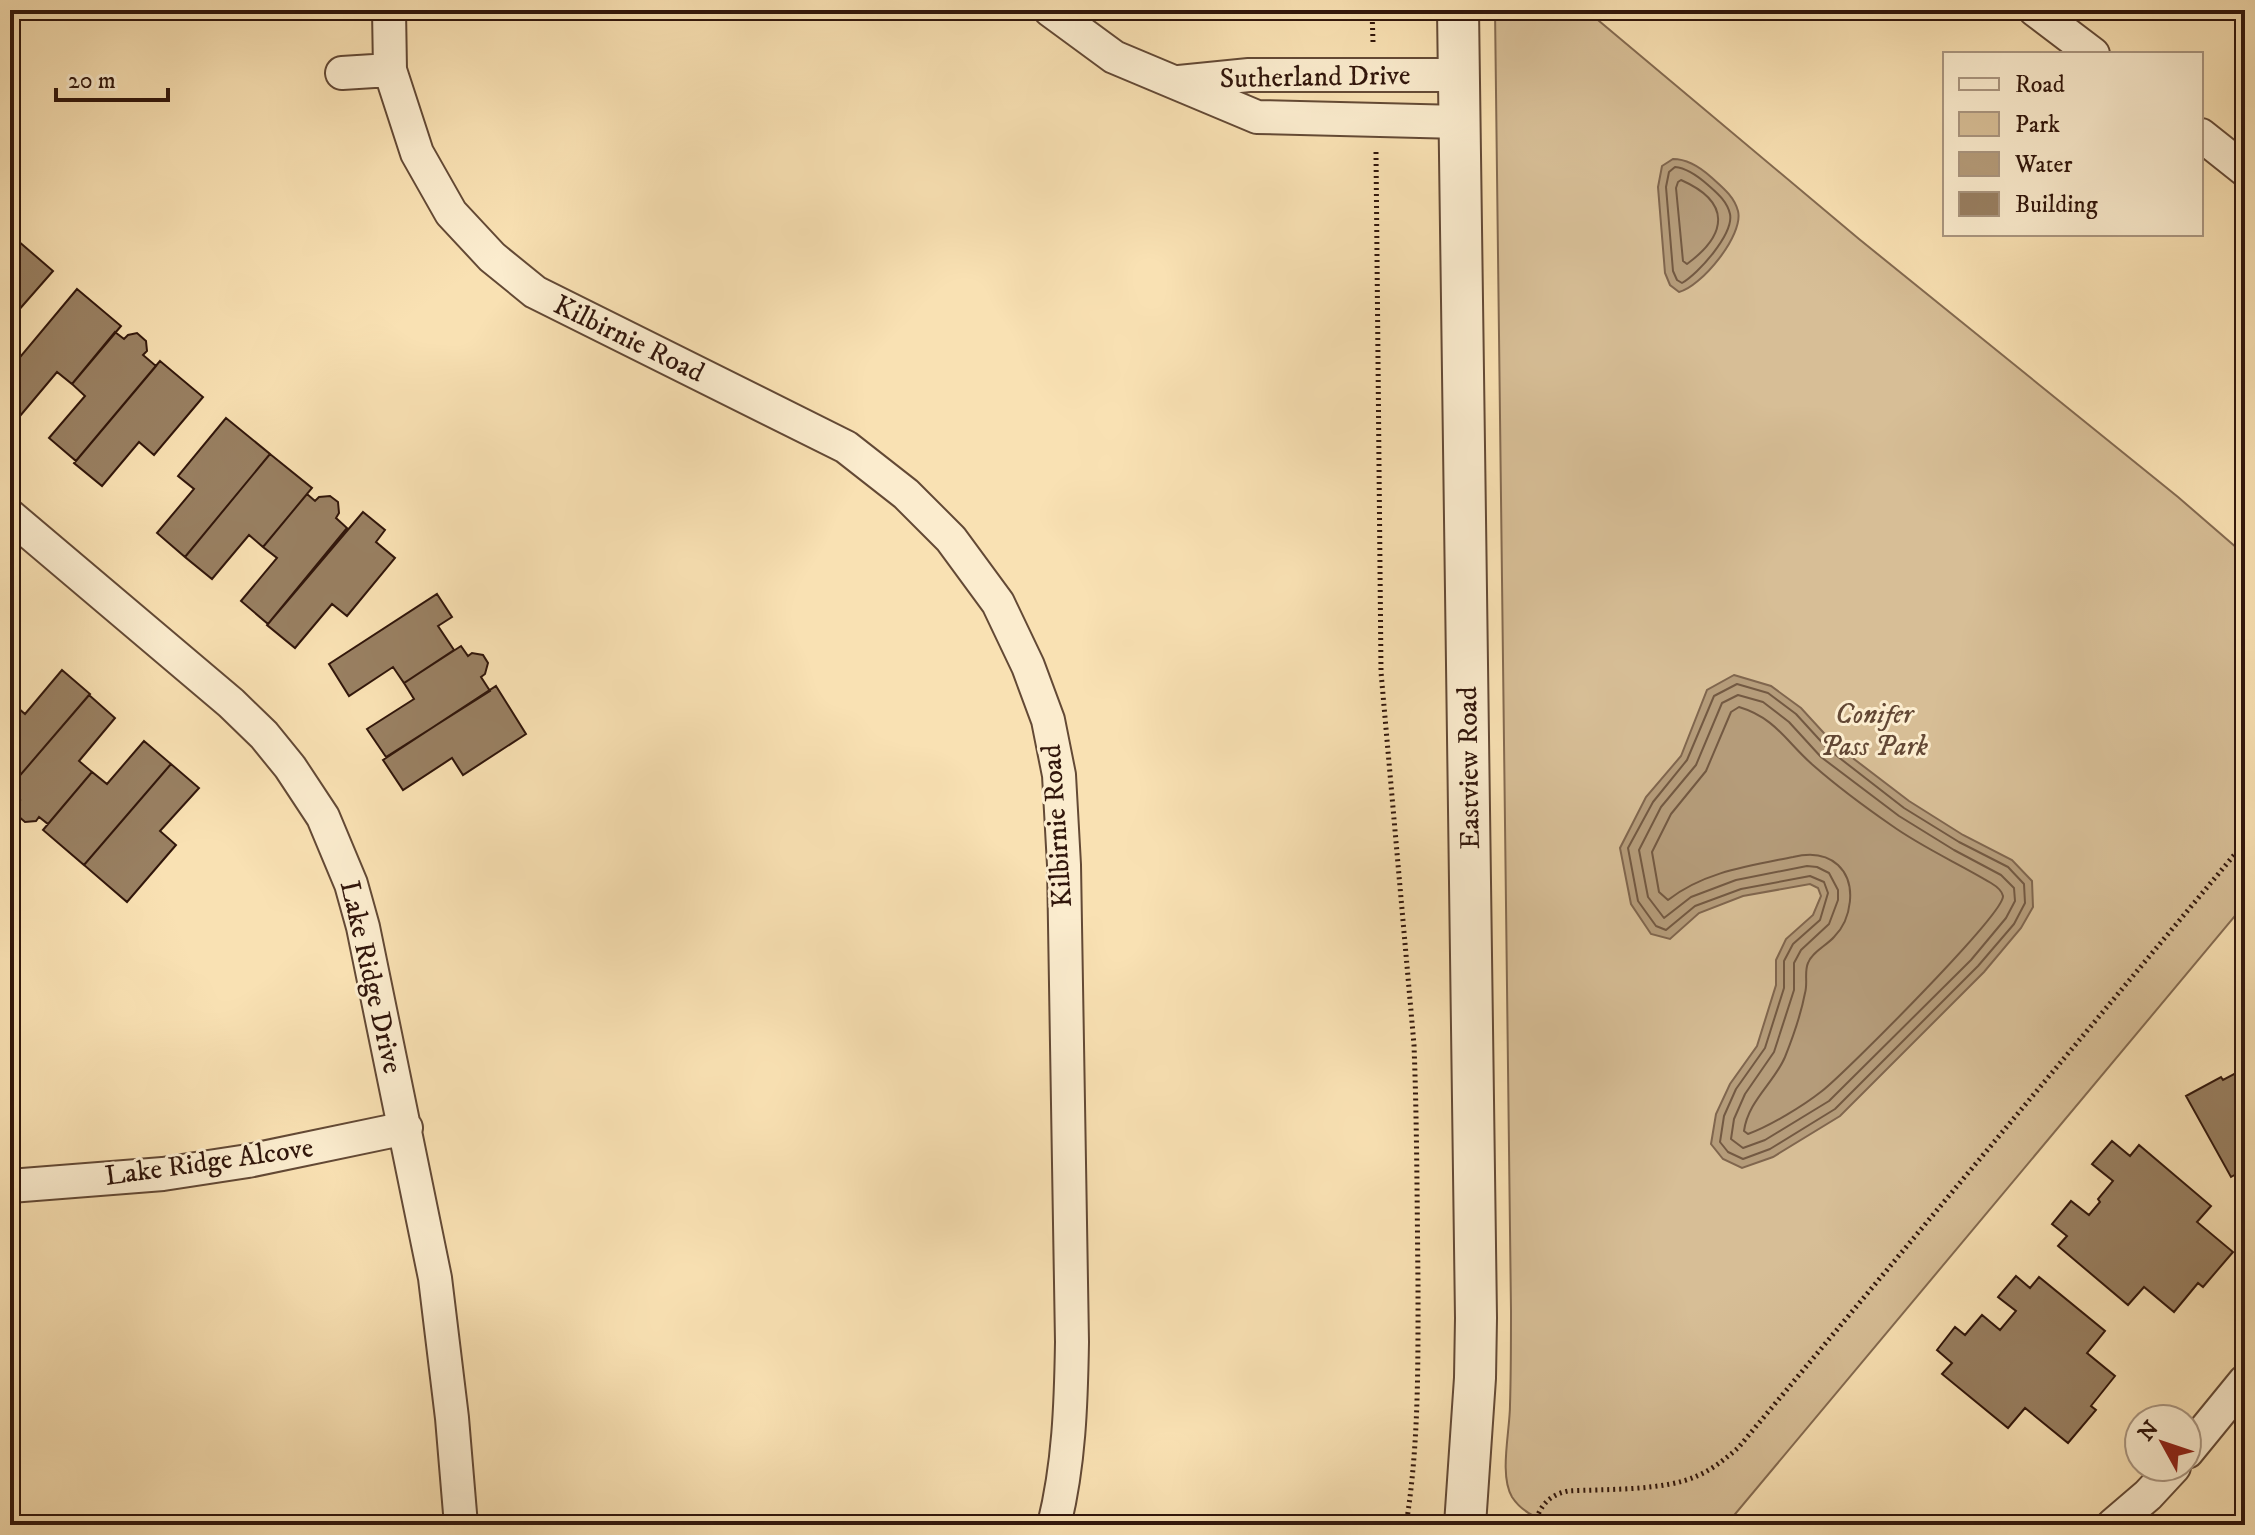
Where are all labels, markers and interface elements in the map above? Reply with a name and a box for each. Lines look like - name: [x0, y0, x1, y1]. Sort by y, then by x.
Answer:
- scale bar: [56, 52, 168, 102]
- legend: [1943, 52, 2203, 236]
- street label: Sutherland Drive: [1219, 58, 1411, 96]
- text: 20 m: [68, 66, 116, 96]
- text: Road: [2015, 70, 2065, 100]
- text: Park: [2015, 110, 2060, 140]
- text: Water: [2014, 150, 2072, 180]
- text: Building: [2015, 190, 2098, 220]
- street label: Kilbirnie Road: [548, 287, 710, 391]
- street label: Eastview Road: [1450, 686, 1488, 850]
- park label: Conifer Pass Park: [1820, 697, 1928, 764]
- street label: Kilbirnie Road: [1034, 743, 1080, 909]
- street label: Lake Ridge Drive: [332, 877, 410, 1077]
- street label: Lake Ridge Alcove: [103, 1130, 315, 1194]
- north arrow: [2123, 1403, 2203, 1483]
- text: N: [2133, 1416, 2165, 1447]

